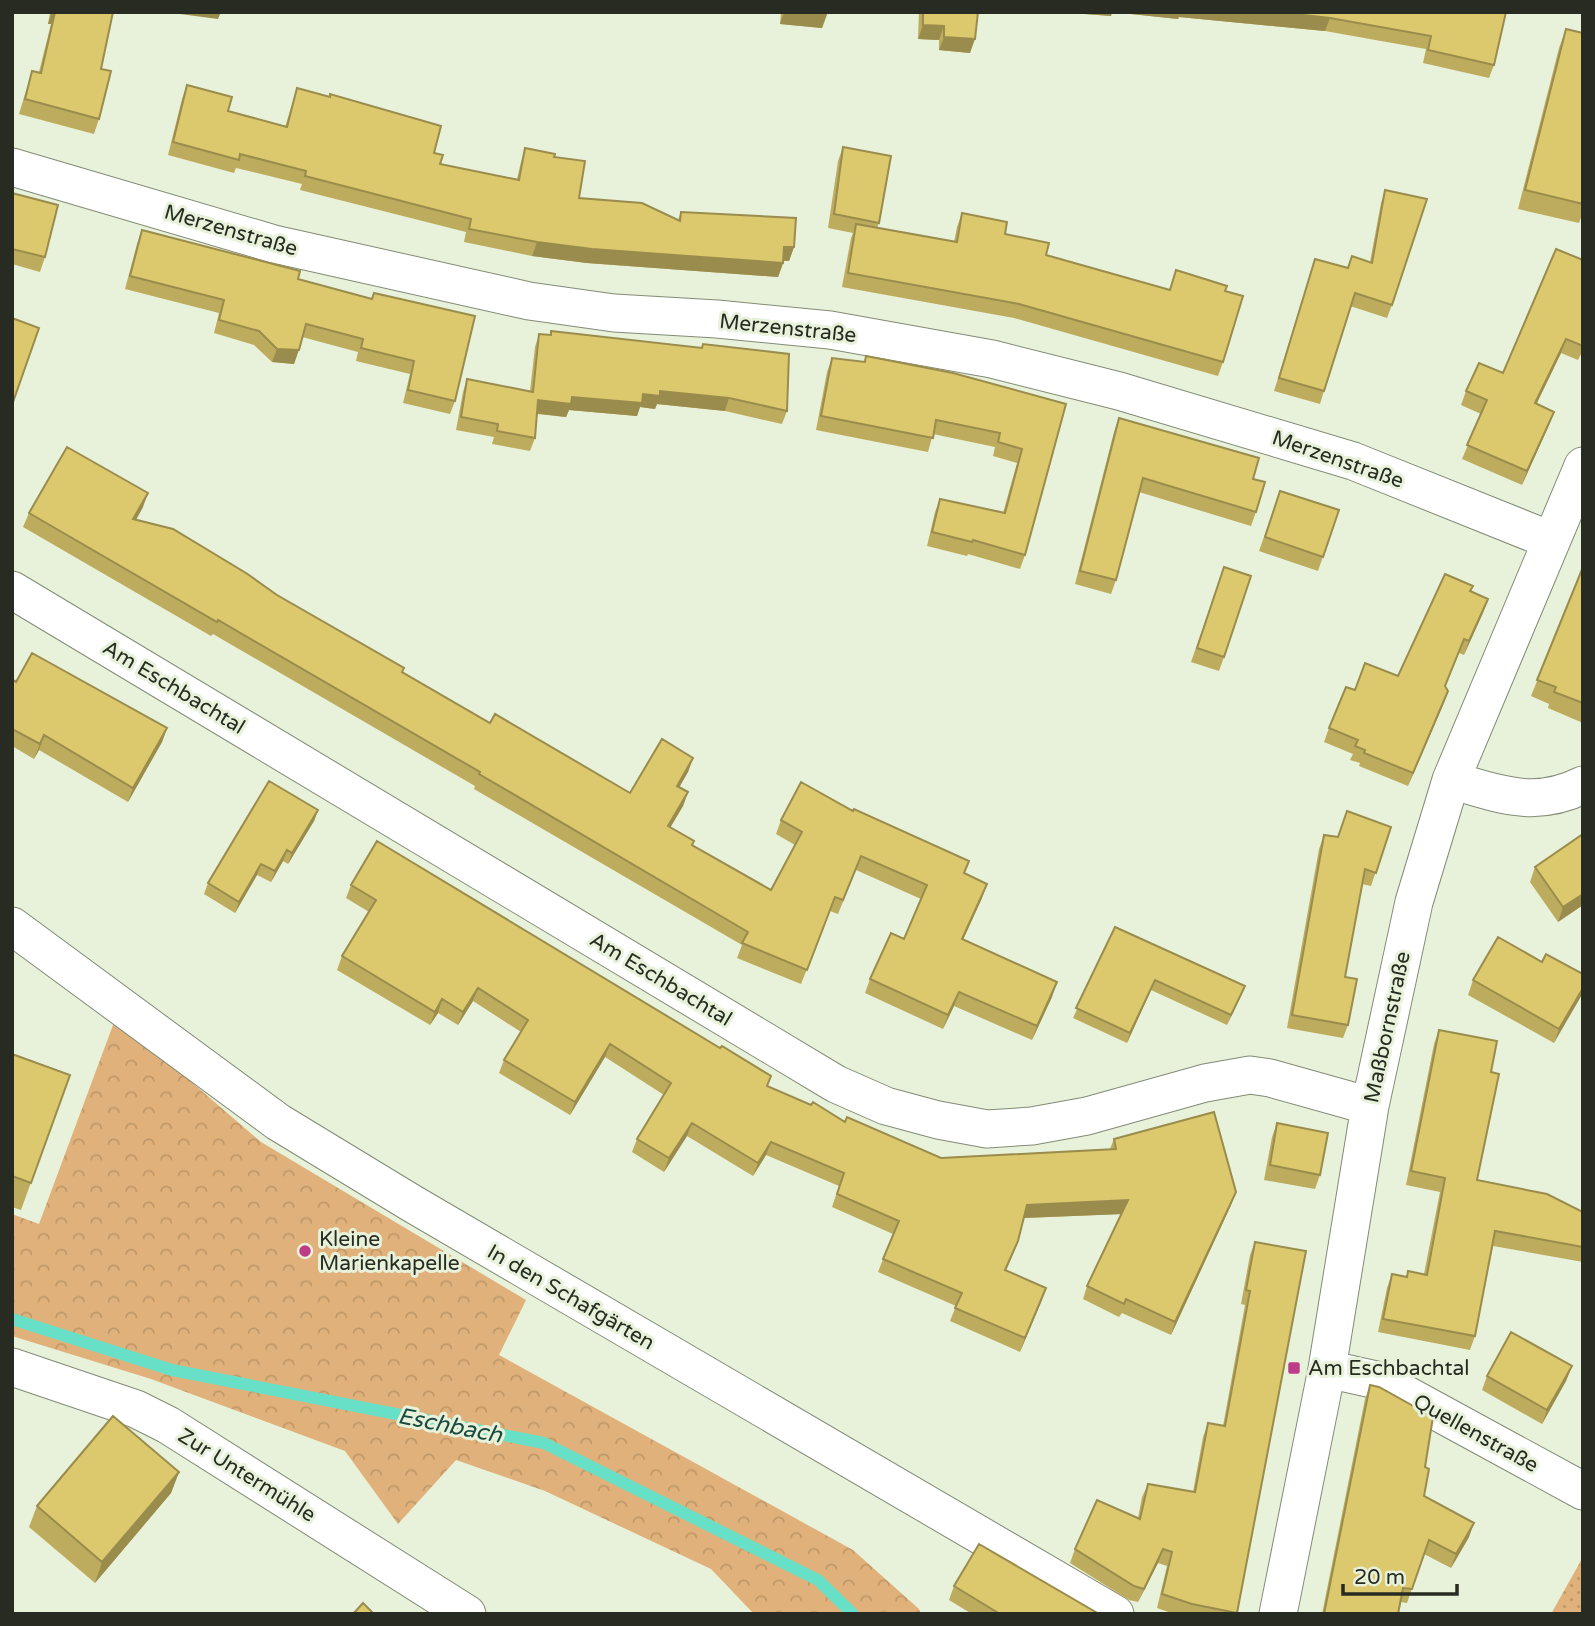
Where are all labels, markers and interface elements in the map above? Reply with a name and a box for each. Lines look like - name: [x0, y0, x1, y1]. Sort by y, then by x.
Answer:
- street label: Merzenstraße: [161, 200, 301, 261]
- street label: Merzenstraße: [718, 309, 858, 348]
- street label: Merzenstraße: [1269, 425, 1407, 494]
- street label: Am Eschbachtal: [98, 635, 249, 740]
- street label: Am Eschbachtal: [585, 927, 736, 1032]
- street label: Maßbornstraße: [1359, 949, 1416, 1105]
- place label: Kleine Marienkapelle: [319, 1227, 460, 1276]
- street label: In den Schafgärten: [483, 1239, 659, 1355]
- marker: Kleine Marienkapelle: [297, 1243, 313, 1259]
- place label: Am Eschbachtal: [1308, 1356, 1469, 1381]
- marker: Am Eschbachtal: [1286, 1360, 1302, 1376]
- street label: Quellenstraße: [1409, 1389, 1543, 1478]
- water label: Eschbach: [395, 1402, 505, 1450]
- street label: Zur Untermühle: [173, 1423, 320, 1528]
- scale bar: [1343, 1552, 1457, 1596]
- text: 20 m: [1354, 1565, 1405, 1590]

